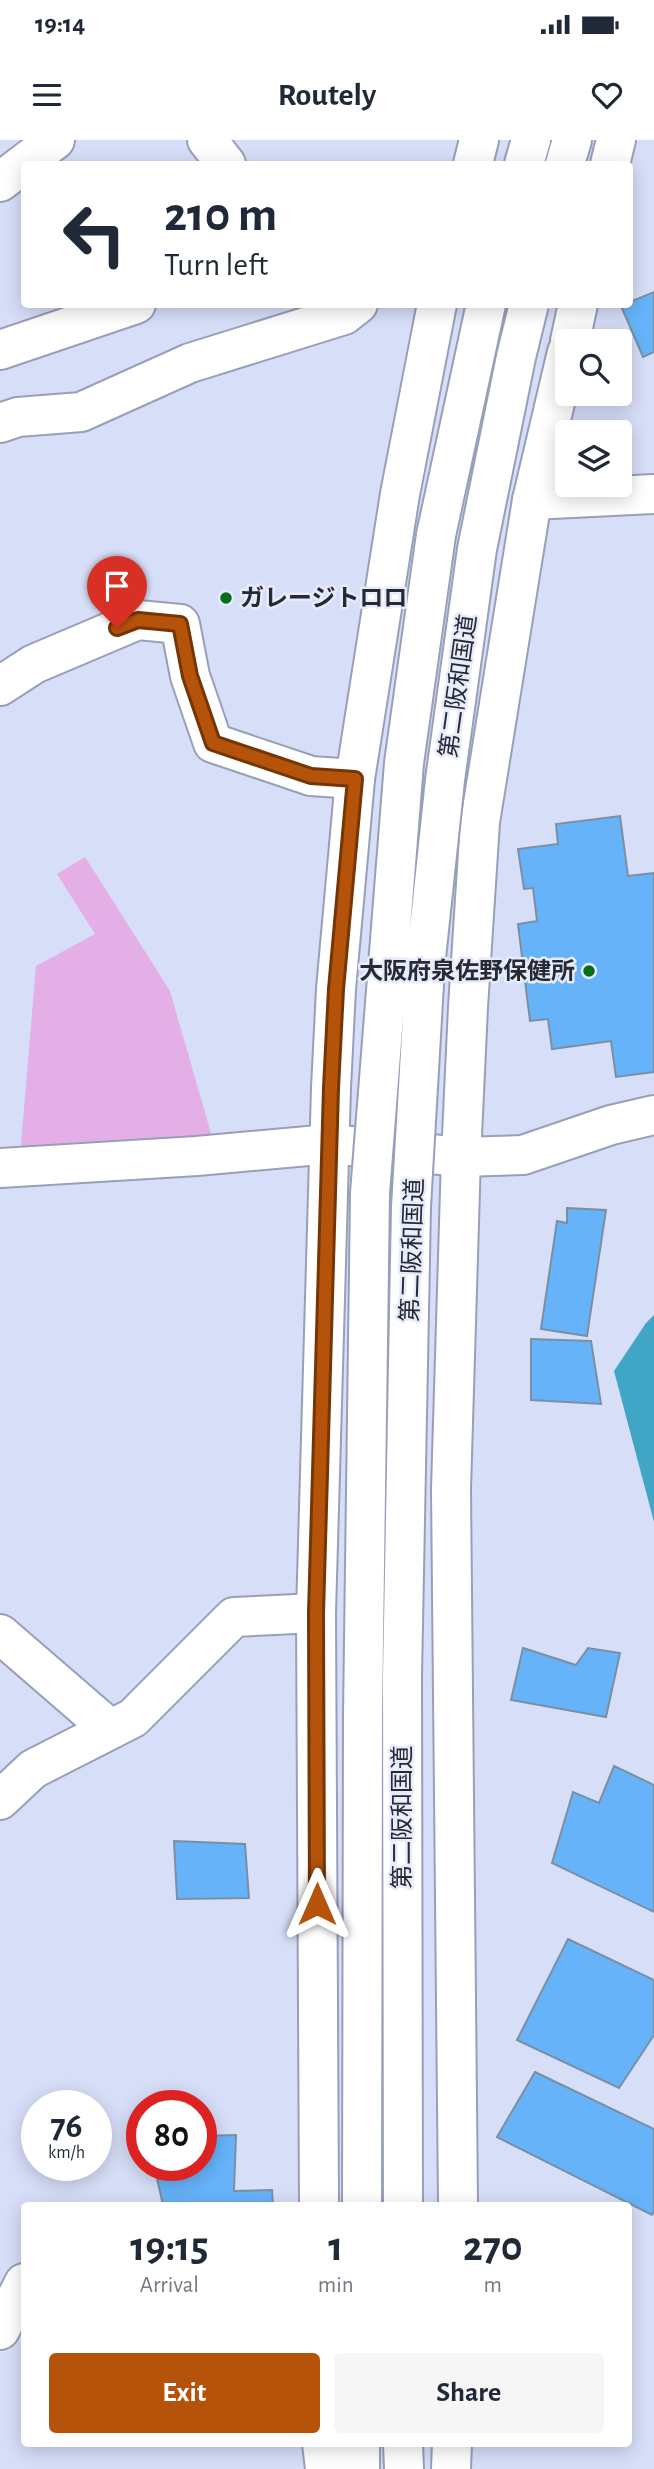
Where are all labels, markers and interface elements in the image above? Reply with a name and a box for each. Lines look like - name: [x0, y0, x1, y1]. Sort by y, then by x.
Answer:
- text: 19:14: [35, 11, 85, 37]
- icon: menu: [28, 76, 66, 114]
- icon: heart: [588, 76, 626, 114]
- text: Routely: [278, 79, 376, 111]
- icon: left: [49, 189, 140, 280]
- text: 210 m: [164, 191, 277, 240]
- text: Turn left: [164, 249, 268, 281]
- map controls: [555, 329, 632, 497]
- button: search: [555, 329, 632, 406]
- button: layers: [555, 420, 632, 497]
- pin: [87, 556, 147, 628]
- icon: arrive: [98, 567, 136, 605]
- place label: ガレージトロロ: [240, 585, 408, 611]
- marker: ガレージトロロ: [218, 590, 234, 606]
- street label: 第二阪和国道: [435, 613, 481, 759]
- place label: 大阪府泉佐野保健所: [359, 958, 575, 984]
- marker: 大阪府泉佐野保健所: [581, 963, 597, 979]
- street label: 第二阪和国道: [396, 1178, 428, 1322]
- street label: 第二阪和国道: [389, 1745, 415, 1889]
- position arrow: [280, 1867, 354, 1941]
- speed limit sign: 80: [126, 2090, 217, 2181]
- text: 76: [50, 2109, 83, 2144]
- text: km/h: [48, 2144, 85, 2162]
- text: 19:15: [130, 2226, 209, 2268]
- text: 1: [328, 2226, 343, 2268]
- text: 270: [463, 2226, 523, 2268]
- text: Arrival: [140, 2274, 199, 2297]
- text: min: [318, 2274, 354, 2297]
- text: m: [484, 2274, 502, 2297]
- button: Exit: [49, 2353, 320, 2433]
- button: Share: [334, 2353, 604, 2433]

